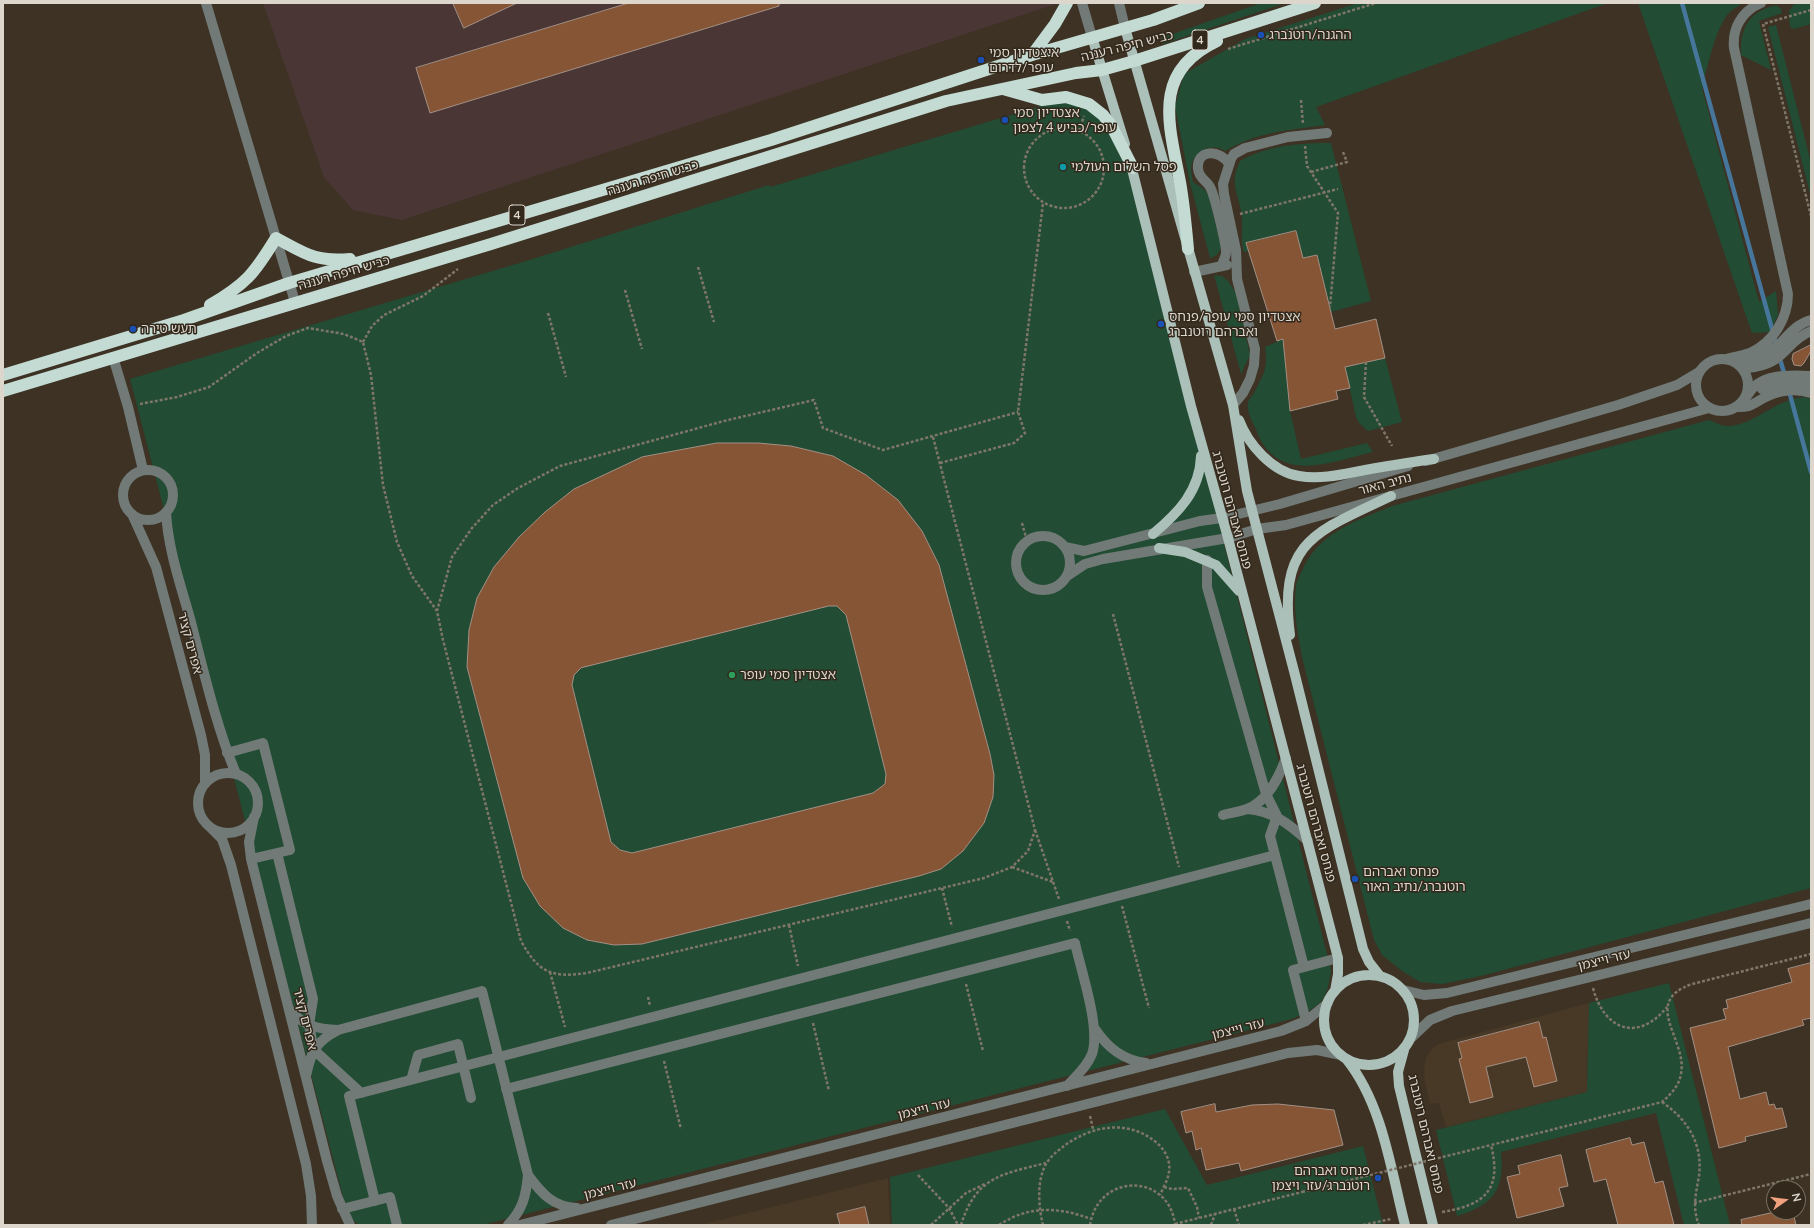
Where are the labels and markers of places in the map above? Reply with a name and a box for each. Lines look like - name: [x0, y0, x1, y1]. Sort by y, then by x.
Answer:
- place label: ההגנה/רוטנברג: [1269, 27, 1352, 43]
- marker: ההגנה/רוטנברג: [1256, 30, 1266, 40]
- place label: איצטדיון סמי עופר/לדרום: [989, 45, 1059, 76]
- marker: איצטדיון סמי עופר/לדרום: [976, 55, 986, 65]
- place label: אצטדיון סמי עופר/כביש 4 לצפון: [1013, 105, 1116, 136]
- marker: אצטדיון סמי עופר/כביש 4 לצפון: [1000, 115, 1010, 125]
- place label: פסל השלום העולמי: [1071, 159, 1177, 175]
- marker: פסל השלום העולמי: [1058, 162, 1068, 172]
- place label: אצטדיון סמי עופר/פנחס ואברהם רוטנברג: [1169, 309, 1301, 340]
- marker: אצטדיון סמי עופר/פנחס ואברהם רוטנברג: [1156, 319, 1166, 329]
- place label: תעש טירה: [141, 321, 197, 337]
- marker: תעש טירה: [128, 324, 138, 334]
- place label: אצטדיון סמי עופר: [740, 667, 836, 683]
- marker: אצטדיון סמי עופר: [727, 670, 737, 680]
- place label: פנחס ואברהם רוטנברג/נתיב האור: [1363, 864, 1466, 895]
- marker: פנחס ואברהם רוטנברג/נתיב האור: [1350, 874, 1360, 884]
- place label: פנחס ואברהם רוטנברג/עזר ויצמן: [1272, 1163, 1370, 1194]
- marker: פנחס ואברהם רוטנברג/עזר ויצמן: [1373, 1173, 1383, 1183]

